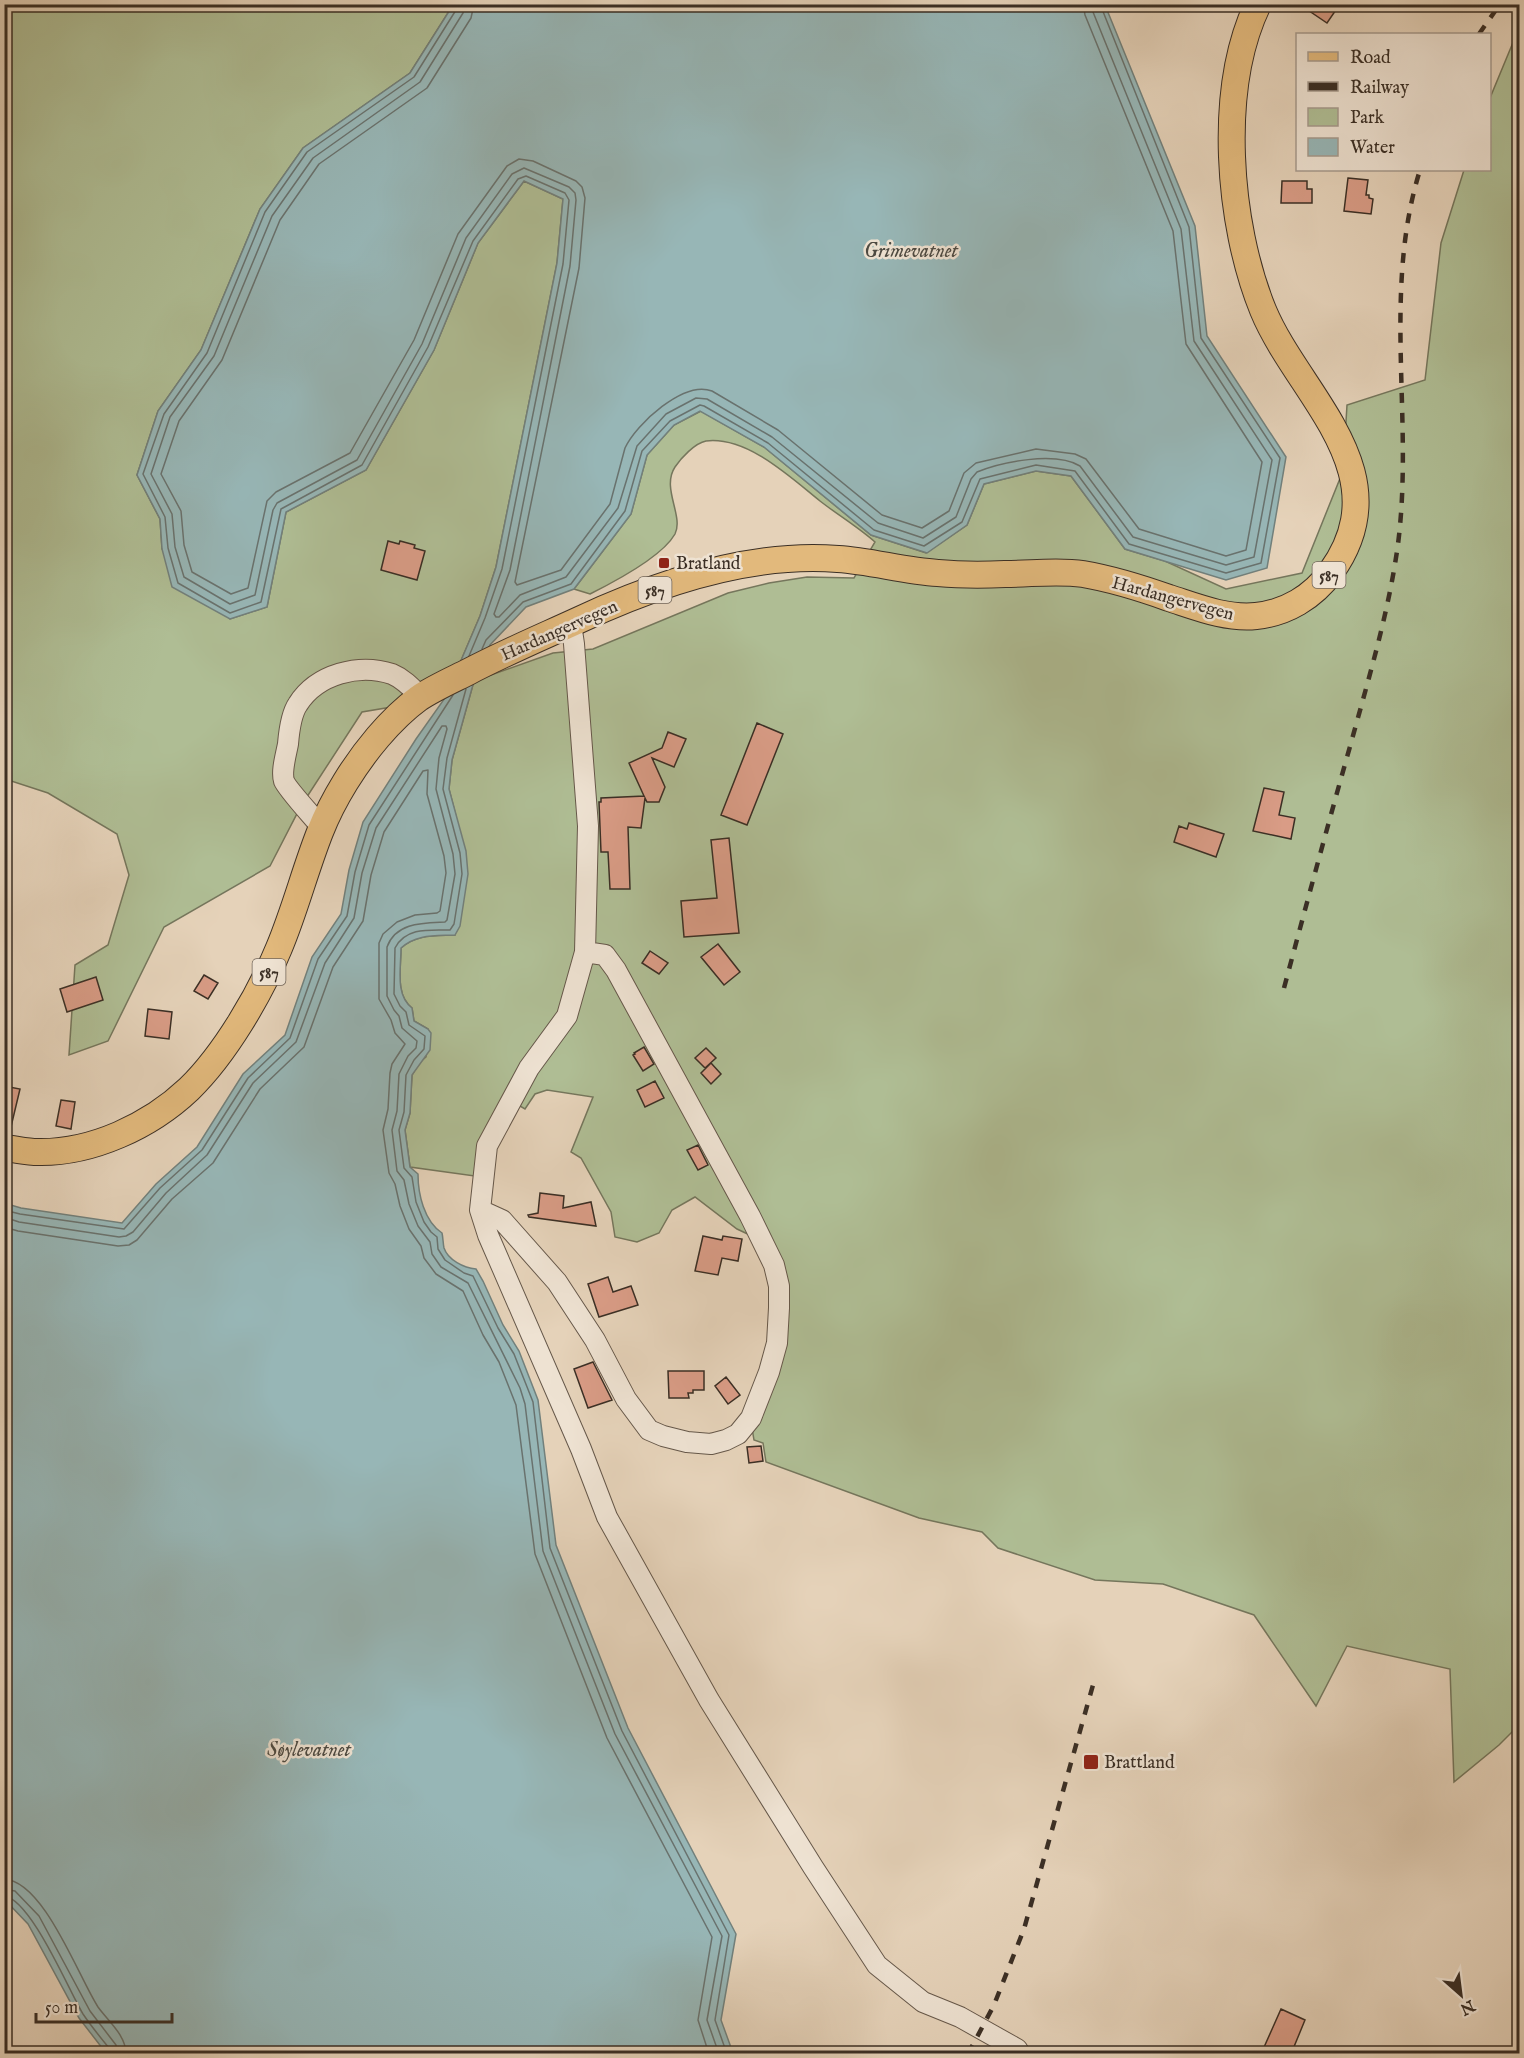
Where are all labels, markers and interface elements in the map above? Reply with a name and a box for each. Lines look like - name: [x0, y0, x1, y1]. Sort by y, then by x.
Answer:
- legend: [1296, 33, 1491, 171]
- text: Road: [1350, 47, 1391, 70]
- text: Railway: [1350, 77, 1409, 100]
- text: Park: [1350, 107, 1385, 130]
- text: Water: [1350, 137, 1395, 160]
- water label: Grimevatnet: [864, 239, 960, 264]
- place label: Bratland: [676, 553, 741, 576]
- marker: Bratland: [657, 556, 671, 570]
- road number: 587: [1312, 562, 1346, 588]
- street label: Hardangervegen: [1109, 572, 1236, 627]
- road number: 587: [638, 577, 672, 603]
- street label: Hardangervegen: [498, 595, 622, 667]
- road number: 587: [252, 959, 286, 985]
- water label: Søylevatnet: [267, 1738, 352, 1763]
- place label: Brattland: [1104, 1752, 1175, 1775]
- marker: Brattland: [1082, 1753, 1100, 1771]
- north arrow: [1431, 1965, 1491, 2025]
- scale bar: [36, 1986, 172, 2024]
- text: N: [1456, 1994, 1479, 2019]
- text: 50 m: [45, 1997, 78, 2020]

